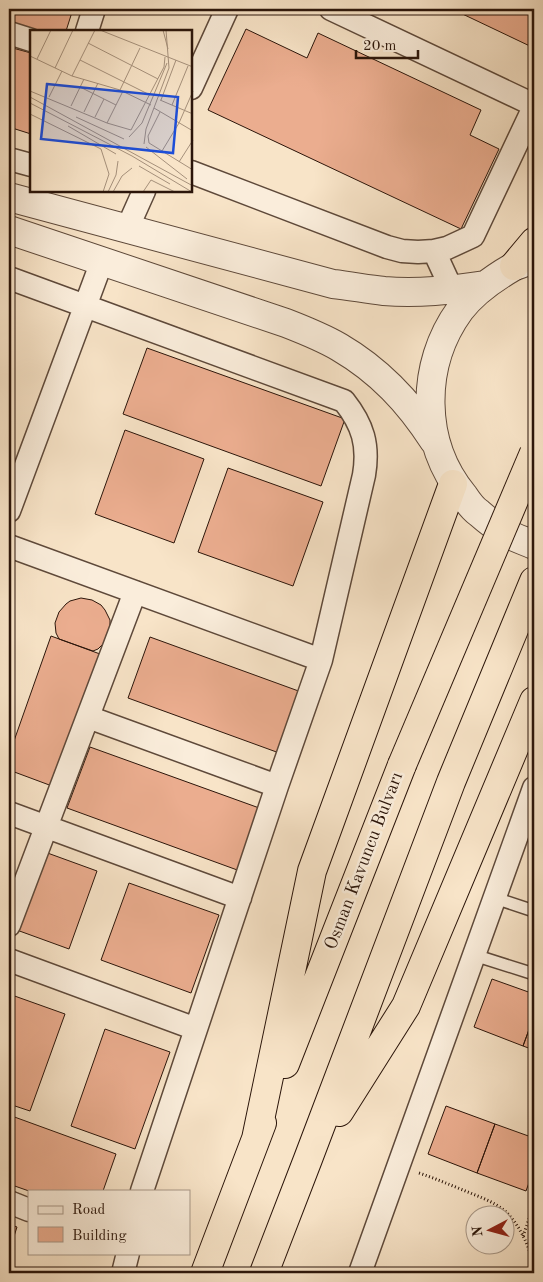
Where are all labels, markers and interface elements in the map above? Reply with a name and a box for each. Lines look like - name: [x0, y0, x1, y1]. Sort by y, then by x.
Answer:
- scale bar: [356, 28, 418, 60]
- inset map: [30, 30, 192, 192]
- text: 20 m: [363, 39, 397, 54]
- street label: Osman Kavuncu Bulvarı: [322, 770, 406, 952]
- legend: [28, 1190, 190, 1254]
- text: Road: [72, 1203, 106, 1218]
- north arrow: [466, 1204, 516, 1254]
- text: N: [471, 1225, 486, 1237]
- text: Building: [72, 1229, 127, 1244]

